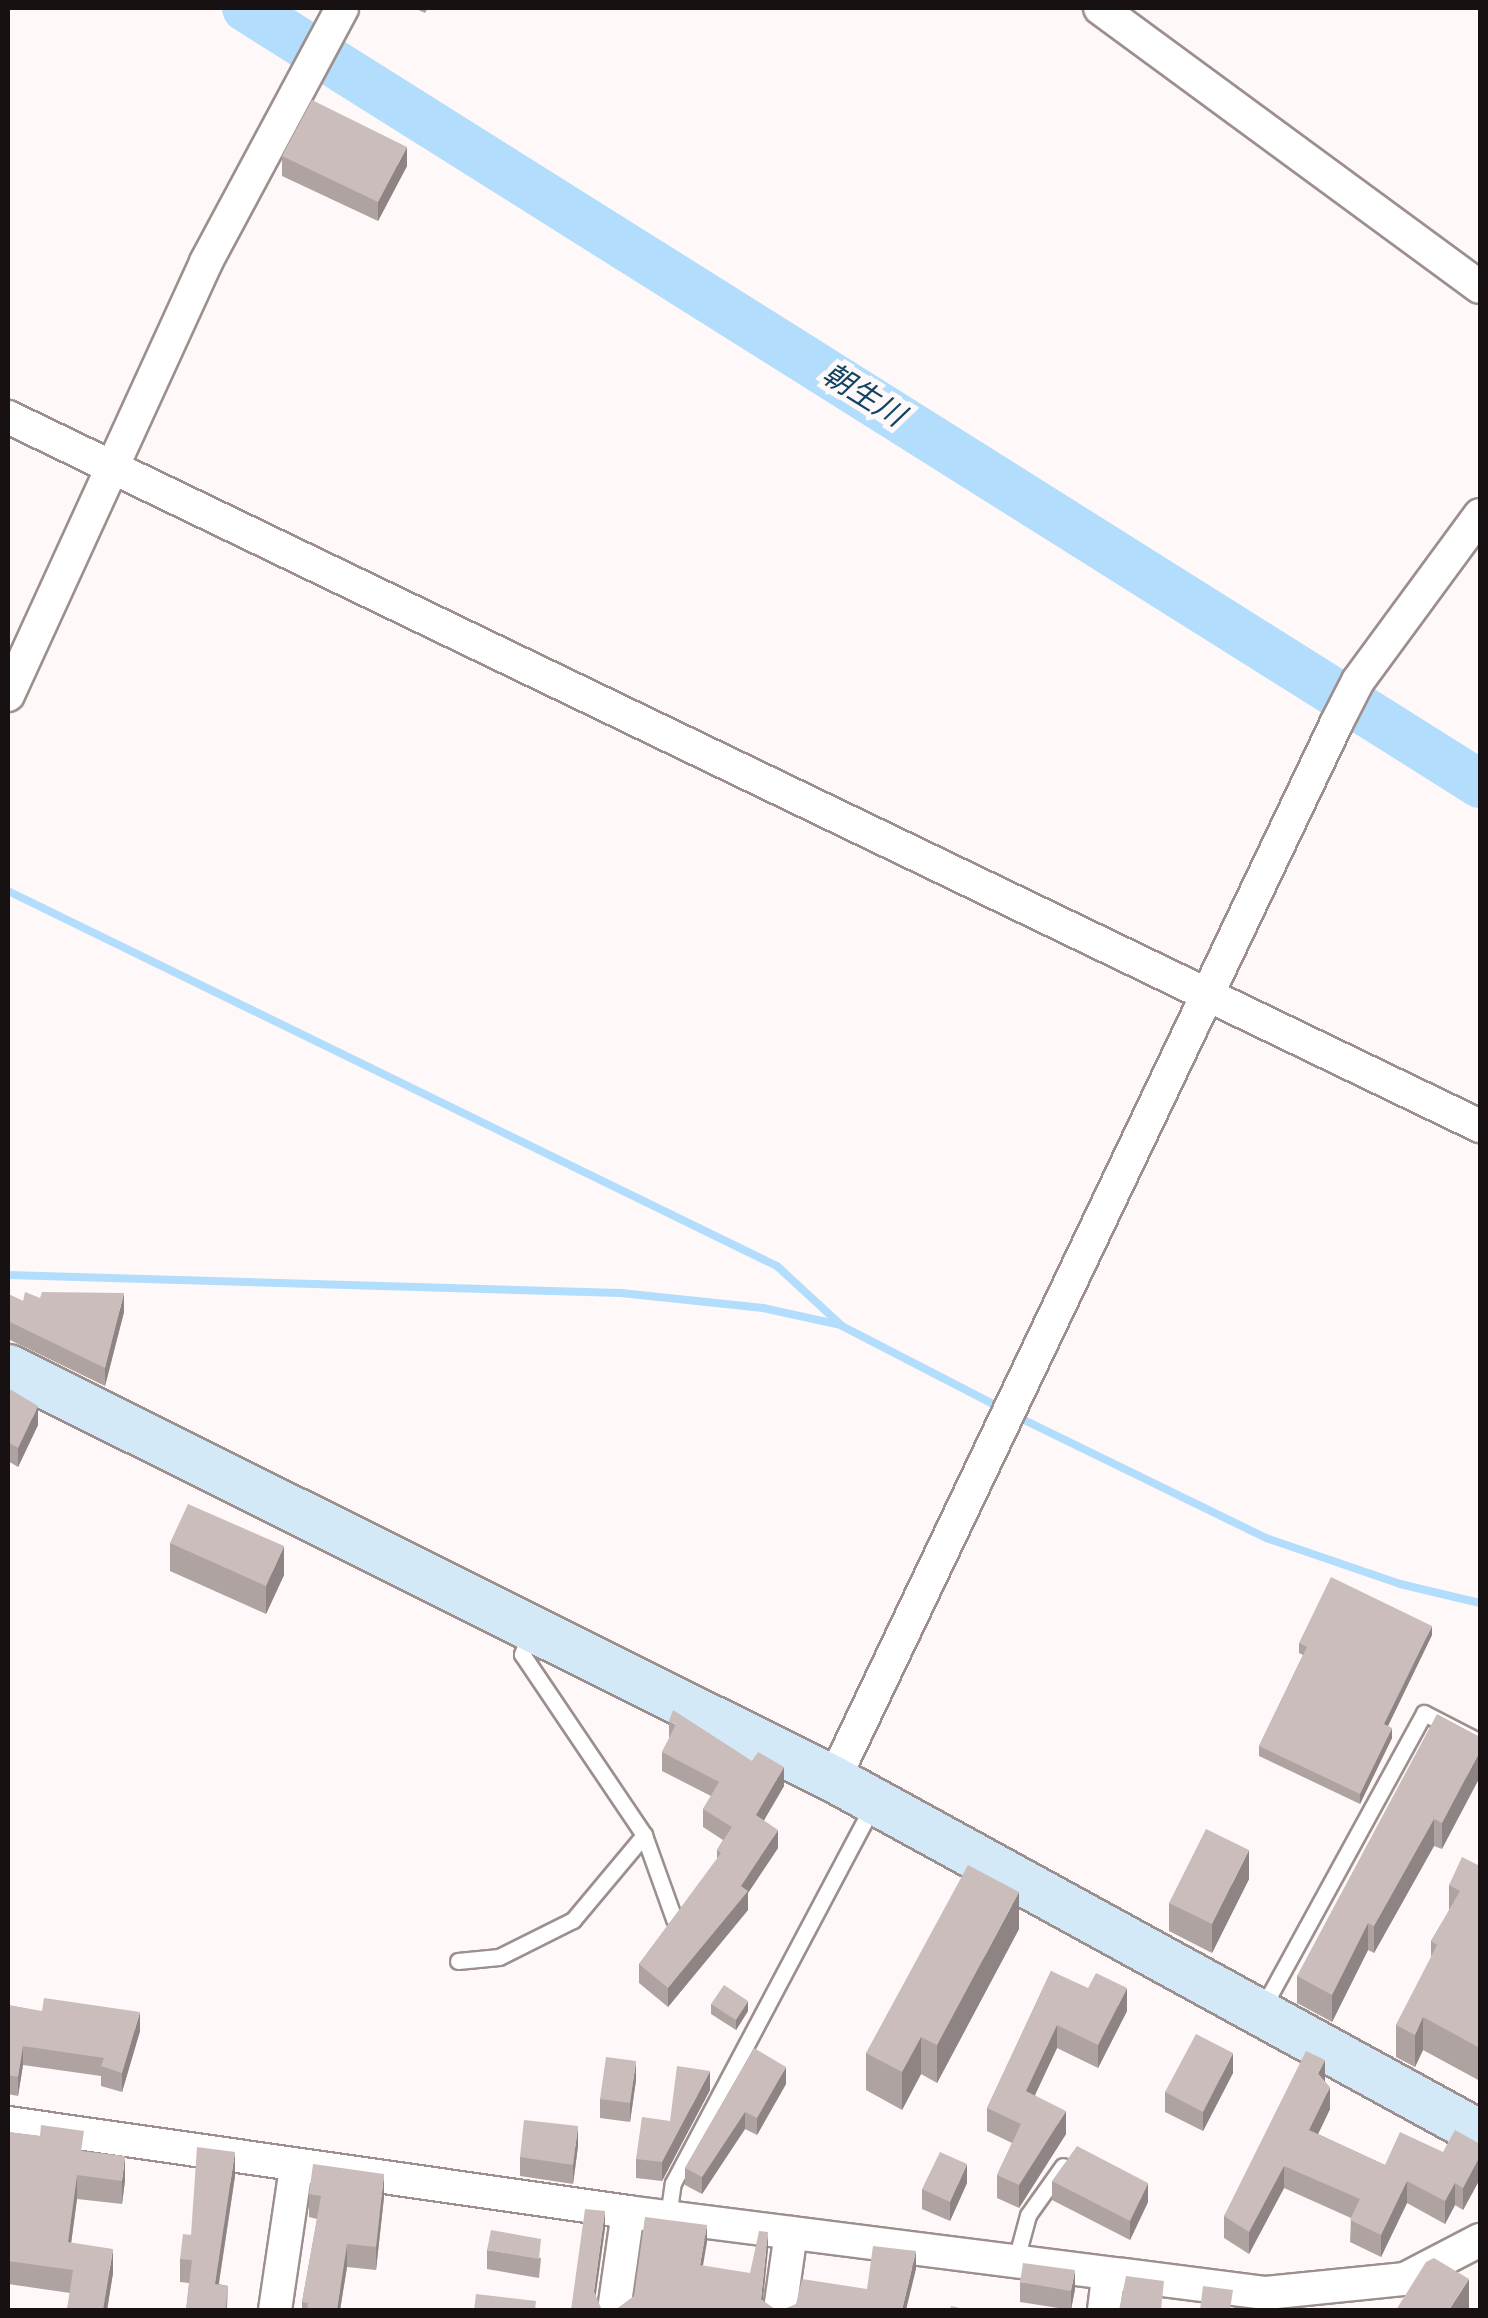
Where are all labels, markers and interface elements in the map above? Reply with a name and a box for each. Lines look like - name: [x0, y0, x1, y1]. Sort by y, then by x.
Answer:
- water label: 朝生川: [815, 357, 911, 435]

